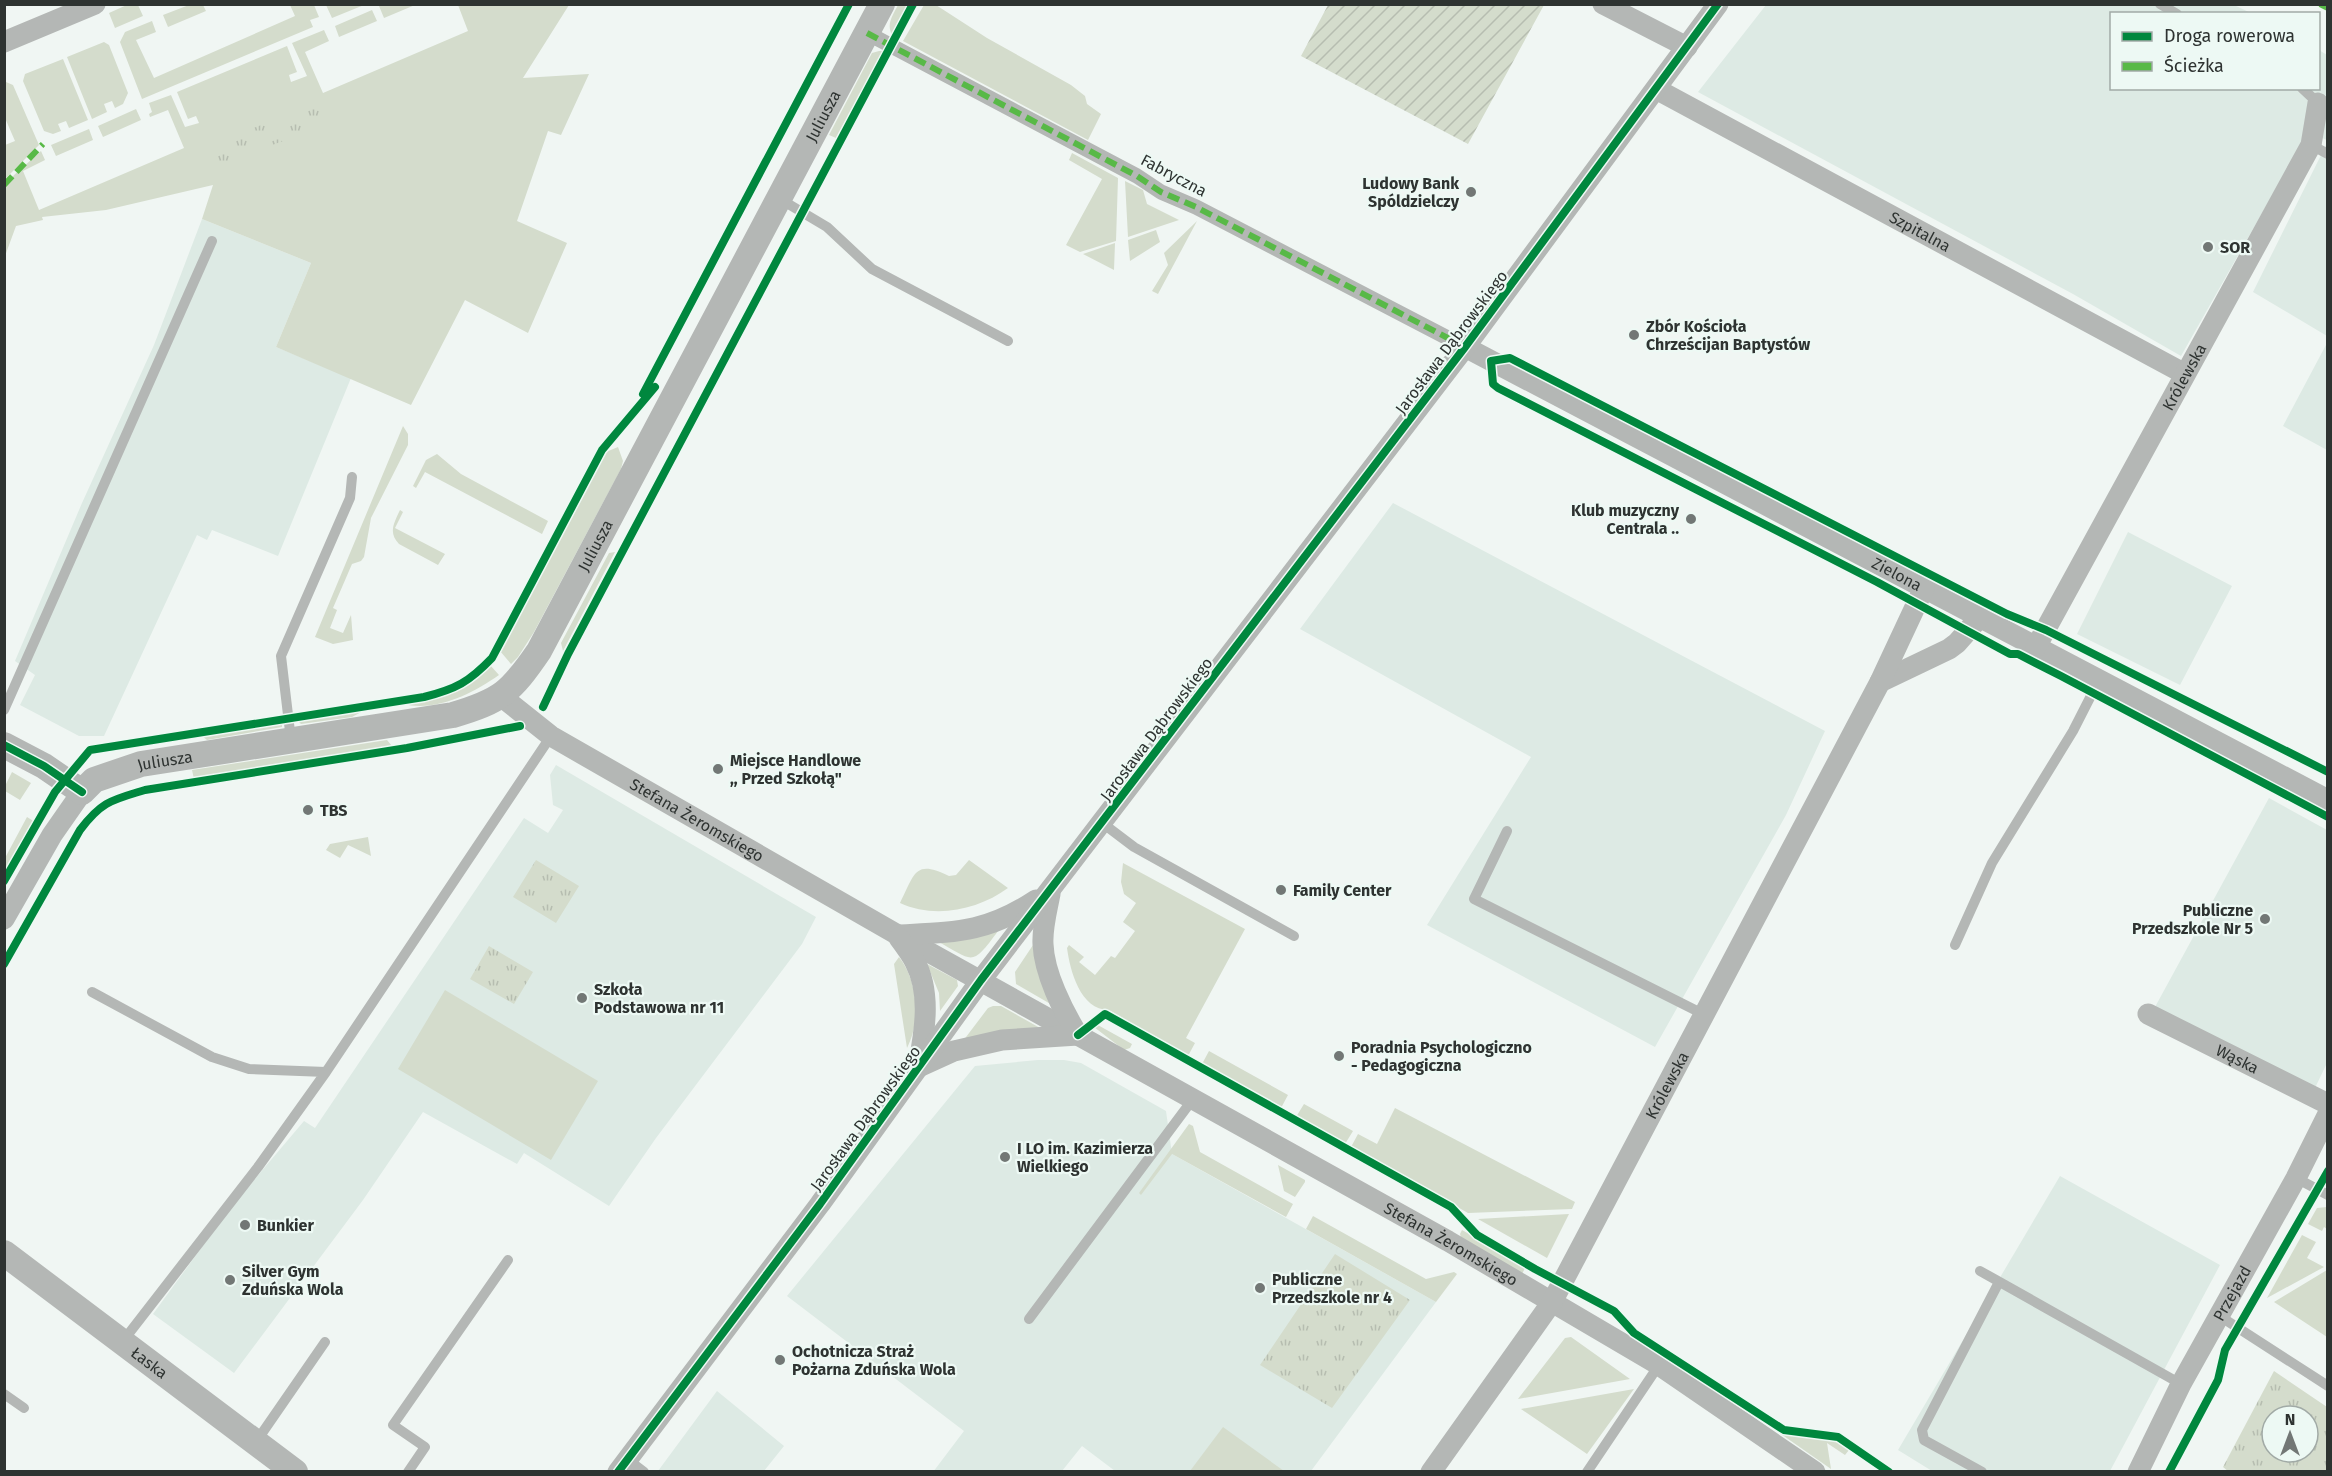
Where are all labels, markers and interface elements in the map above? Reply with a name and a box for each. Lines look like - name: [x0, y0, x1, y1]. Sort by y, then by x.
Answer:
- legend: [2110, 12, 2320, 90]
- text: Droga rowerowa: [2164, 25, 2295, 47]
- text: Ścieżka: [2164, 55, 2224, 77]
- street label: Juliusza: [802, 87, 845, 145]
- street label: Fabryczna: [1138, 150, 1210, 201]
- place label: Ludowy Bank Spóldzielczy: [1362, 174, 1460, 211]
- marker: Ludowy Bank Spóldzielczy: [1464, 185, 1478, 199]
- street label: Szpitalna: [1886, 208, 1954, 256]
- place label: SOR: [2220, 238, 2250, 257]
- marker: SOR: [2201, 240, 2215, 254]
- street label: Jarosława Dąbrowskiego: [1391, 267, 1512, 418]
- place label: Zbór Kościoła Chrześcijan Baptystów: [1646, 317, 1810, 354]
- marker: Zbór Kościoła Chrześcijan Baptystów: [1627, 328, 1641, 342]
- street label: Królewska: [2158, 340, 2210, 414]
- place label: Klub muzyczny Centrala ..: [1571, 501, 1680, 538]
- marker: Klub muzyczny Centrala ..: [1684, 512, 1698, 526]
- street label: Juliusza: [574, 516, 617, 575]
- street label: Zielona: [1869, 553, 1925, 595]
- street label: Jarosława Dąbrowskiego: [1096, 654, 1217, 805]
- street label: Juliusza: [135, 747, 194, 775]
- place label: Miejsce Handlowe ,, Przed Szkołą": [730, 751, 861, 788]
- marker: Miejsce Handlowe ,, Przed Szkołą": [711, 762, 725, 776]
- street label: Stefana Żeromskiego: [627, 774, 767, 866]
- place label: TBS: [320, 801, 347, 820]
- marker: TBS: [301, 803, 315, 817]
- place label: Family Center: [1293, 881, 1392, 900]
- marker: Family Center: [1274, 883, 1288, 897]
- place label: Publiczne Przedszkole Nr 5: [2132, 901, 2253, 938]
- marker: Publiczne Przedszkole Nr 5: [2258, 912, 2272, 926]
- place label: Szkoła Podstawowa nr 11: [594, 980, 724, 1017]
- marker: Szkoła Podstawowa nr 11: [575, 991, 589, 1005]
- place label: Poradnia Psychologiczno - Pedagogiczna: [1351, 1038, 1532, 1075]
- street label: Wąska: [2213, 1041, 2262, 1078]
- street label: Jarosława Dąbrowskiego: [806, 1042, 925, 1195]
- street label: Królewska: [1642, 1048, 1693, 1122]
- marker: Poradnia Psychologiczno - Pedagogiczna: [1332, 1049, 1346, 1063]
- place label: I LO im. Kazimierza Wielkiego: [1017, 1139, 1153, 1176]
- marker: I LO im. Kazimierza Wielkiego: [998, 1150, 1012, 1164]
- street label: Stefana Żeromskiego: [1381, 1198, 1521, 1290]
- place label: Bunkier: [257, 1216, 314, 1235]
- marker: Bunkier: [238, 1218, 252, 1232]
- place label: Silver Gym Zduńska Wola: [242, 1262, 344, 1299]
- street label: Przejazd: [2209, 1262, 2255, 1324]
- place label: Publiczne Przedszkole nr 4: [1272, 1270, 1392, 1307]
- marker: Silver Gym Zduńska Wola: [223, 1273, 237, 1287]
- marker: Publiczne Przedszkole nr 4: [1253, 1281, 1267, 1295]
- place label: Ochotnicza Straż Pożarna Zduńska Wola: [792, 1342, 956, 1379]
- street label: Łaska: [127, 1343, 171, 1383]
- marker: Ochotnicza Straż Pożarna Zduńska Wola: [773, 1353, 787, 1367]
- north arrow: [2260, 1404, 2320, 1464]
- text: N: [2285, 1410, 2295, 1429]

